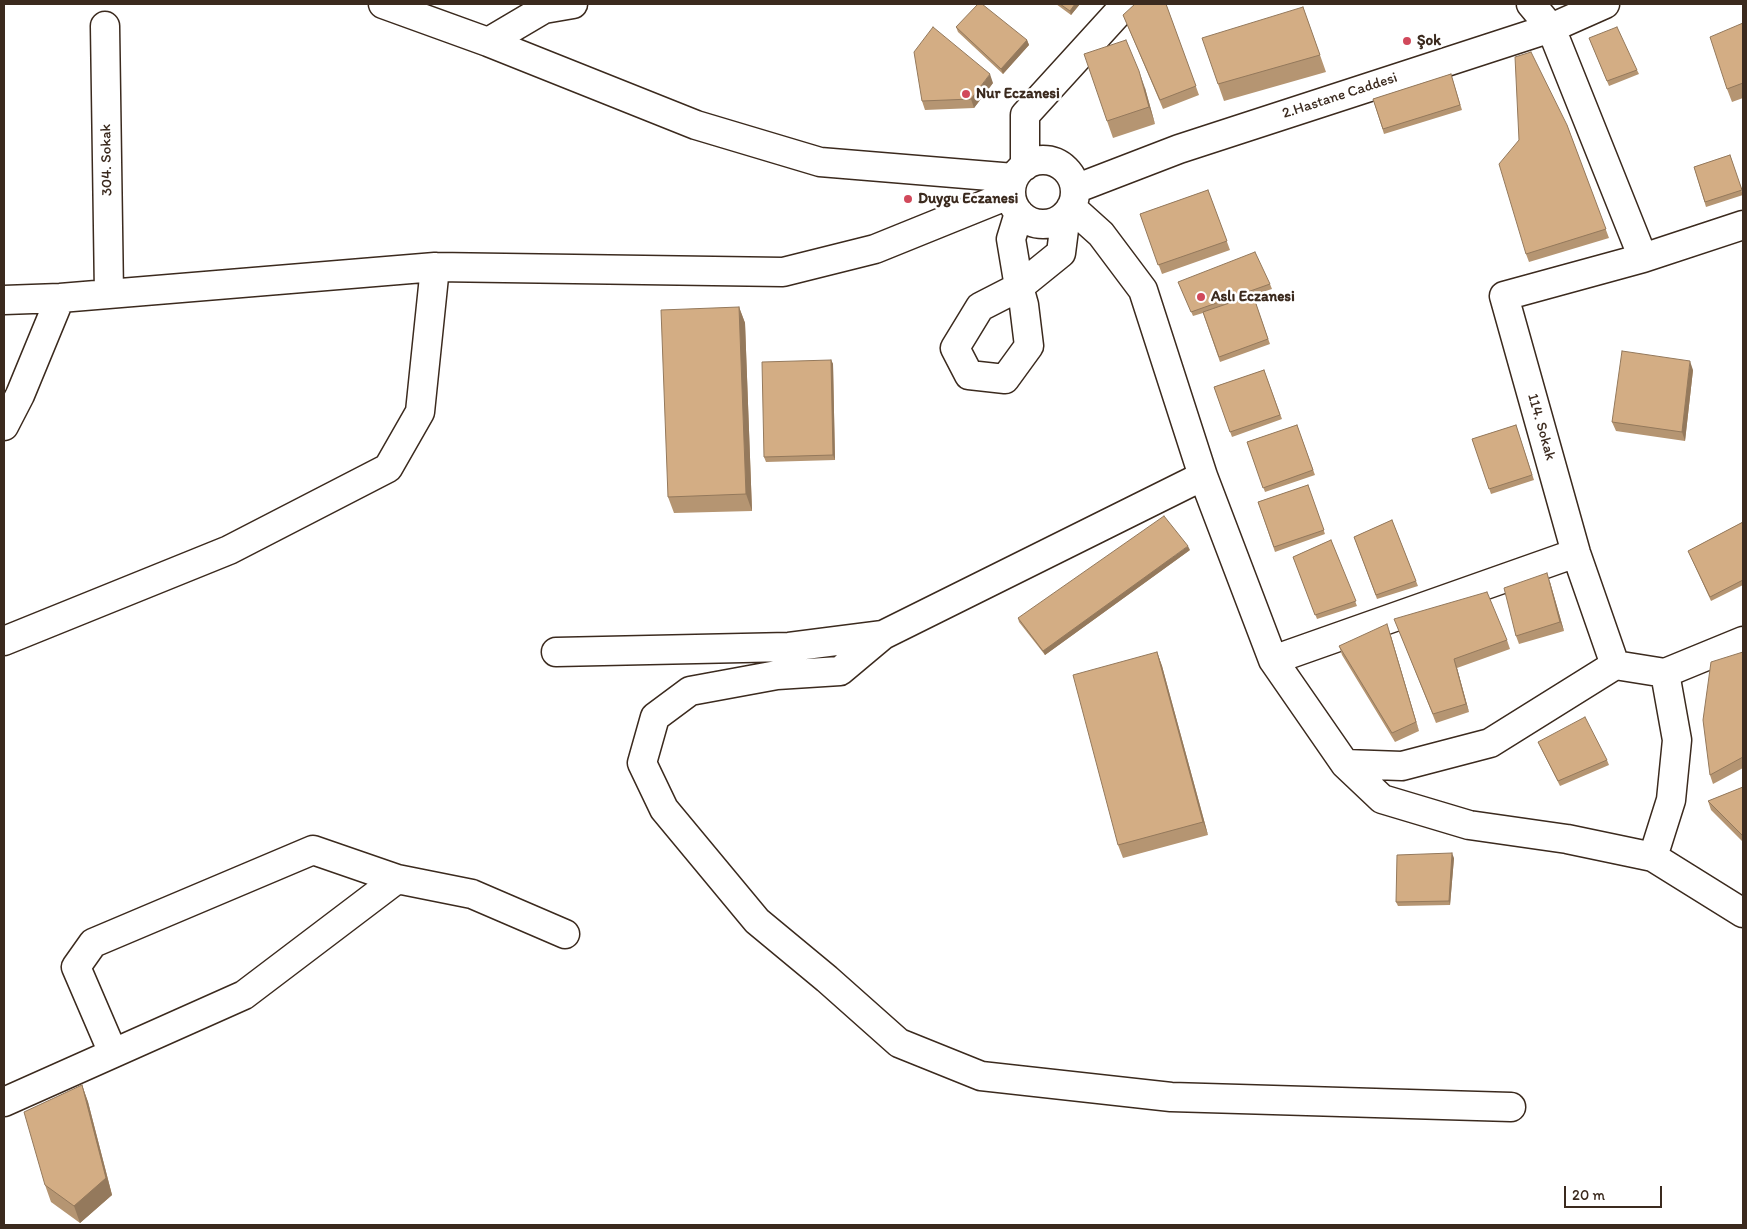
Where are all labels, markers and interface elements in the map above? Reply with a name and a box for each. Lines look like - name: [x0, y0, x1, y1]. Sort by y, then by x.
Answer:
- place label: Şok: [1417, 32, 1441, 50]
- marker: Şok: [1401, 35, 1413, 47]
- street label: 2.Hastane Caddesi: [1280, 69, 1400, 123]
- place label: Nur Eczanesi: [976, 85, 1060, 103]
- marker: Nur Eczanesi: [960, 88, 972, 100]
- street label: 304. Sokak: [97, 124, 117, 196]
- place label: Duygu Eczanesi: [918, 190, 1018, 208]
- marker: Duygu Eczanesi: [902, 193, 914, 205]
- place label: Aslı Eczanesi: [1211, 288, 1295, 306]
- marker: Aslı Eczanesi: [1195, 291, 1207, 303]
- street label: 114. Sokak: [1523, 391, 1559, 463]
- scale bar: [1567, 1176, 1664, 1208]
- text: 20 m: [1572, 1186, 1605, 1204]

